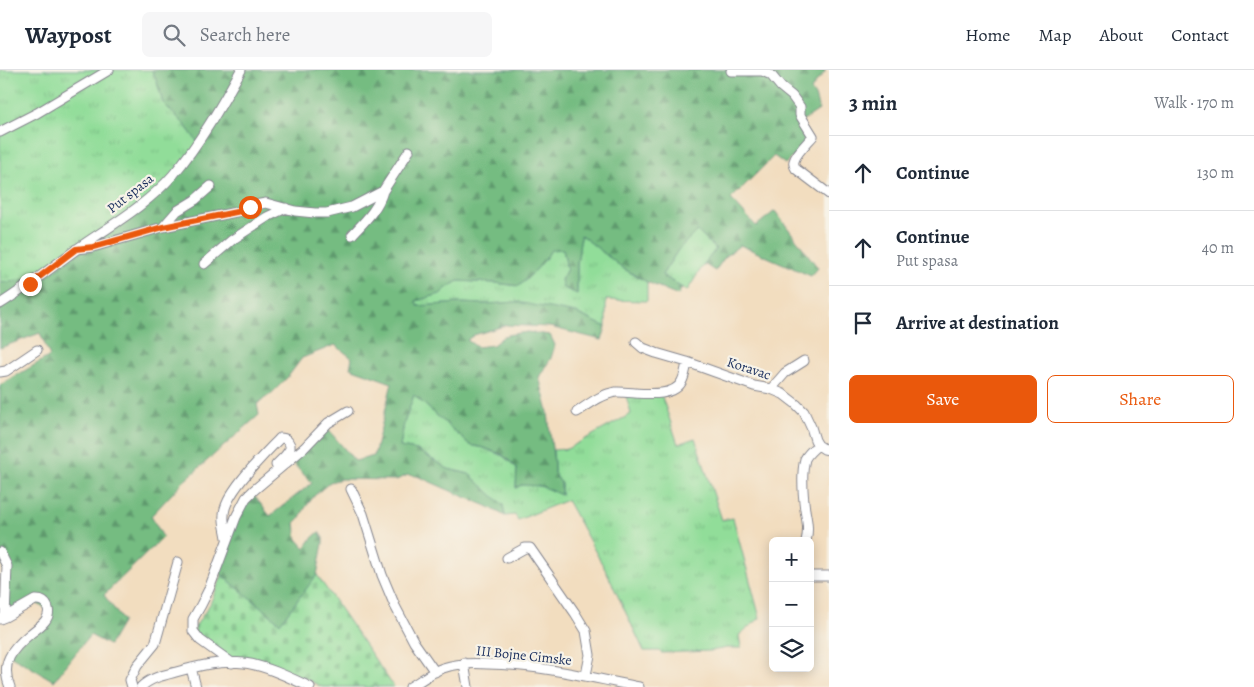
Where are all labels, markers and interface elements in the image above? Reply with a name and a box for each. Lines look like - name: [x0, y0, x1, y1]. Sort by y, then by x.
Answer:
- search box: [142, 12, 492, 57]
- text: Waypost: [25, 19, 112, 51]
- icon: search: [160, 21, 188, 49]
- text: Search here: [200, 22, 290, 48]
- text: Home: [965, 23, 1010, 47]
- text: Map: [1038, 23, 1071, 47]
- text: About: [1099, 23, 1143, 47]
- text: Contact: [1171, 23, 1229, 47]
- text: 3 min: [849, 89, 897, 117]
- text: Walk · 170 m: [1154, 92, 1234, 114]
- icon: ahead: [849, 159, 877, 187]
- text: Continue: [896, 160, 970, 186]
- text: 130 m: [1197, 162, 1234, 184]
- street label: Put spasa: [103, 169, 158, 218]
- route start: [239, 196, 262, 219]
- text: Continue: [896, 224, 970, 250]
- icon: ahead: [849, 234, 877, 262]
- text: 40 m: [1202, 237, 1234, 259]
- text: Put spasa: [896, 250, 958, 272]
- route end: [19, 273, 42, 296]
- icon: arrive: [849, 309, 877, 337]
- text: Arrive at destination: [896, 310, 1059, 336]
- street label: Koravac: [724, 352, 773, 385]
- button: Save: [849, 375, 1037, 423]
- button: Share: [1047, 375, 1234, 423]
- map controls: [769, 537, 814, 672]
- button: +: [769, 537, 814, 582]
- button: −: [769, 582, 814, 627]
- button: layers: [769, 627, 814, 672]
- street label: III Bojne Cimske: [475, 641, 573, 670]

